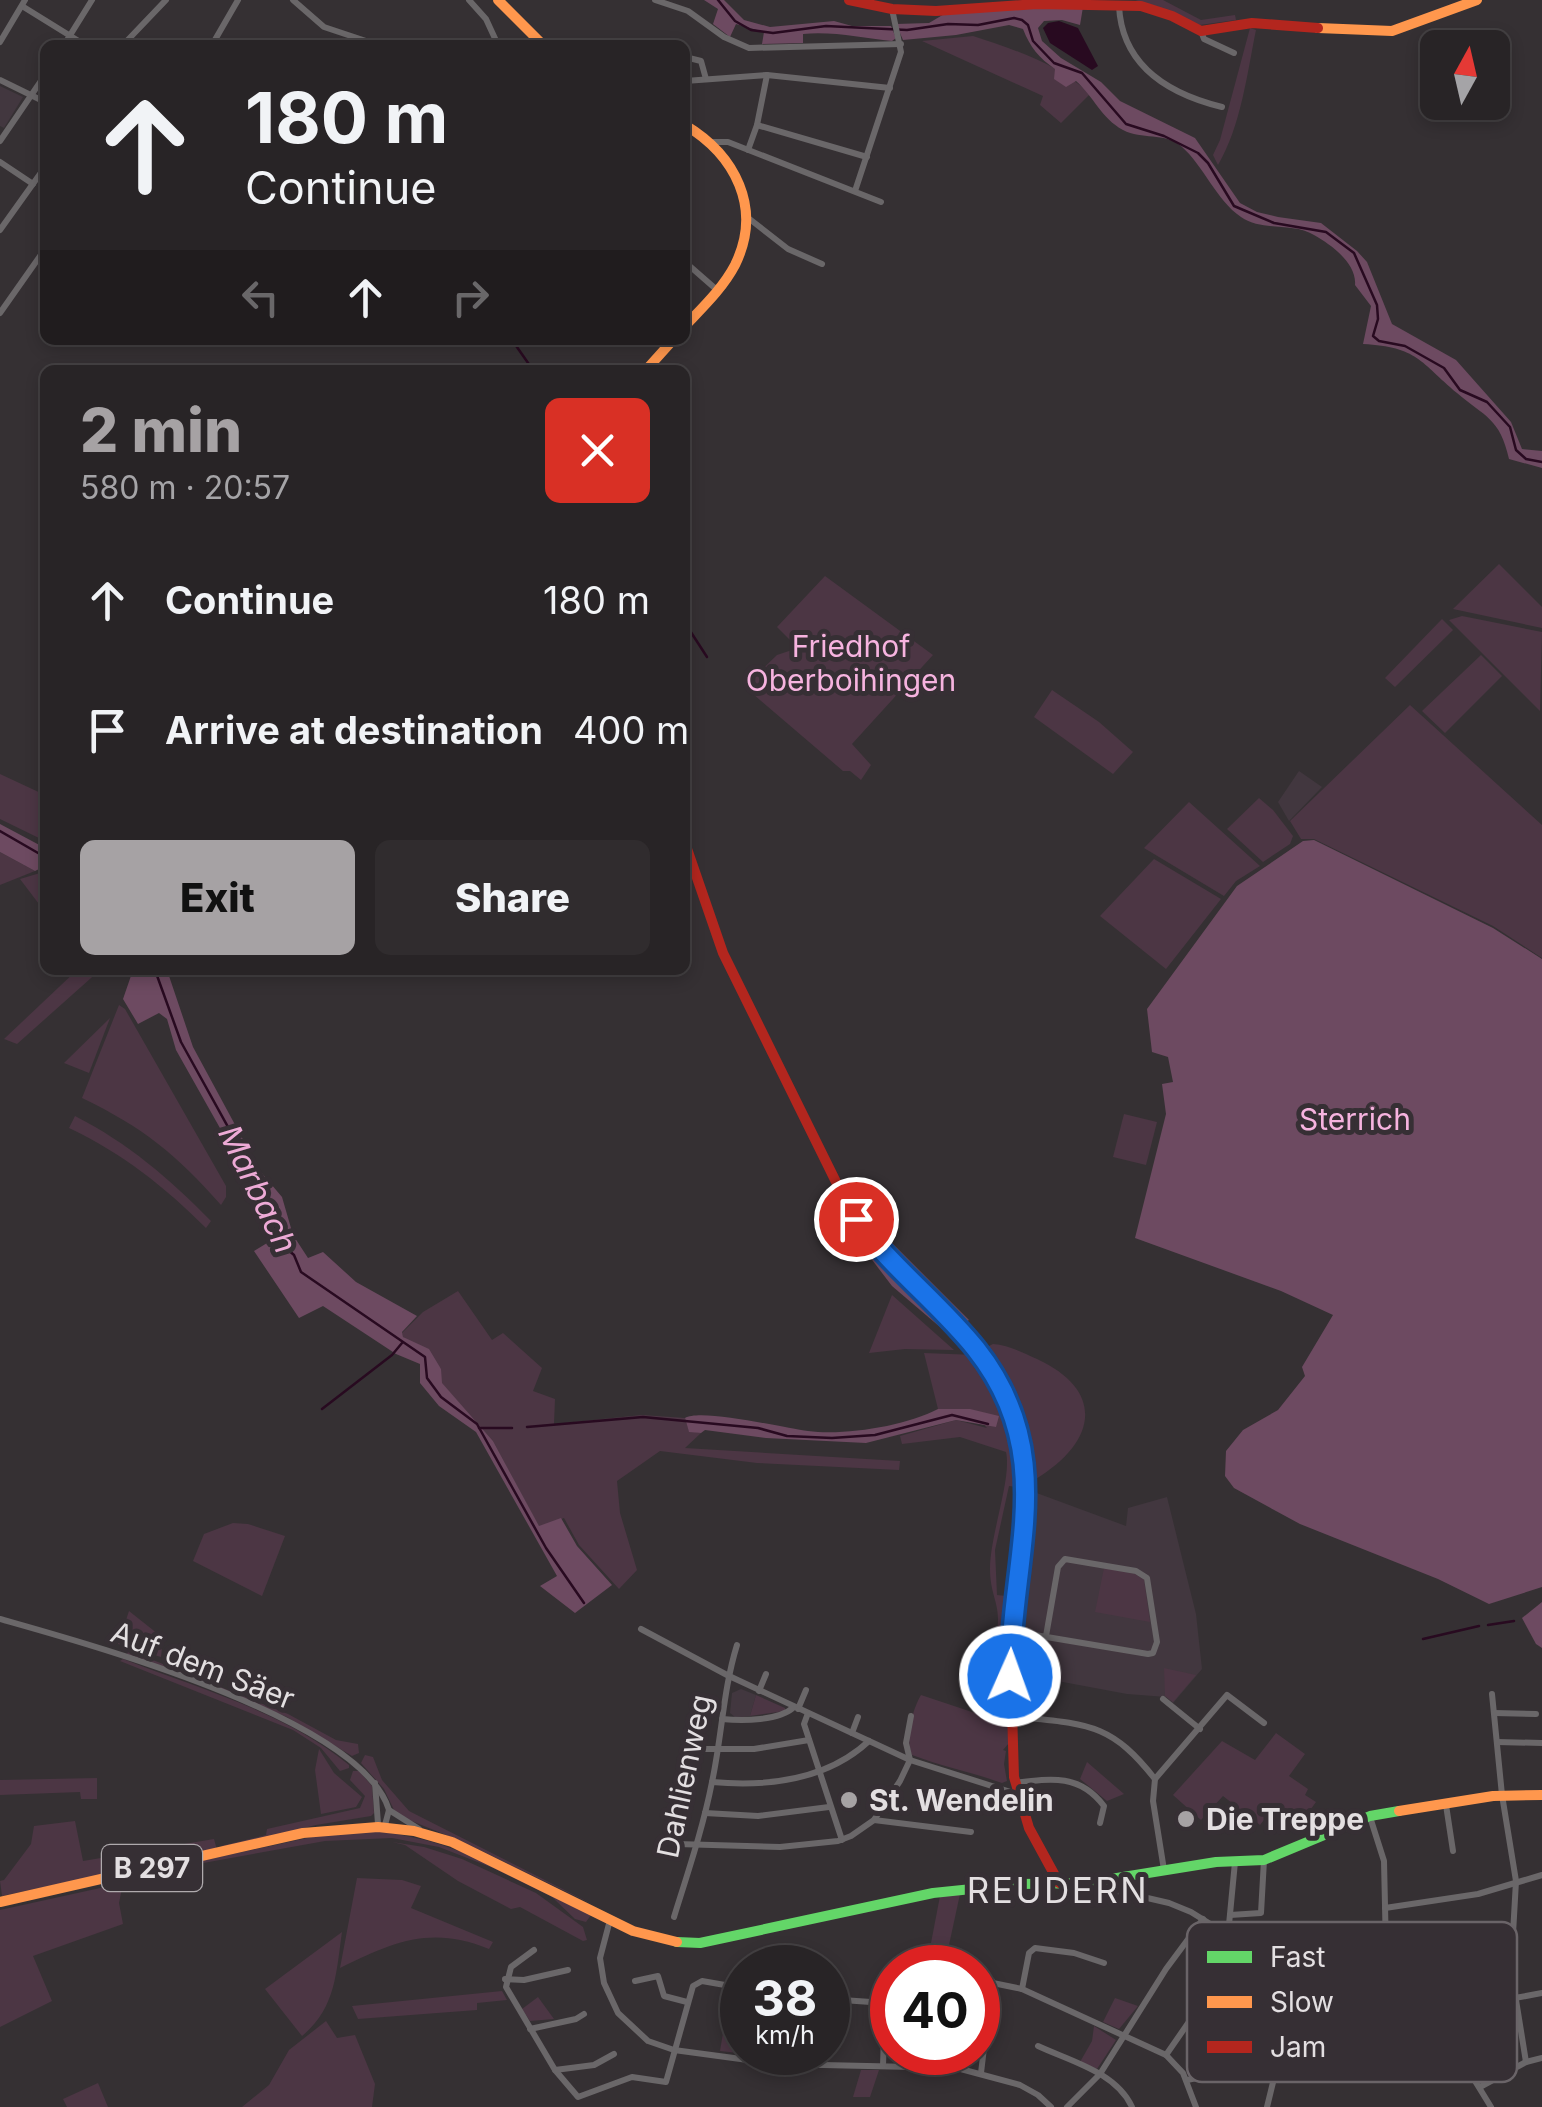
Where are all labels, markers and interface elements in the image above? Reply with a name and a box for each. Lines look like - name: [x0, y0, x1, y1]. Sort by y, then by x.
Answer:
- north arrow: [1420, 30, 1510, 120]
- map controls: [1420, 30, 1510, 120]
- text: 180 m: [245, 75, 448, 160]
- icon: ahead: [80, 80, 210, 210]
- text: Continue: [245, 160, 437, 215]
- icon: left: [233, 270, 288, 325]
- icon: ahead: [338, 270, 393, 325]
- icon: right: [443, 270, 498, 325]
- text: 2 min: [80, 394, 242, 466]
- button: close: [545, 398, 650, 503]
- text: 580 m · 20:57: [80, 468, 290, 507]
- icon: ahead: [80, 573, 135, 628]
- text: Continue: [165, 577, 334, 623]
- text: 180 m: [543, 577, 650, 623]
- park label: Friedhof Oberboihingen: [746, 628, 956, 698]
- icon: arrive: [80, 703, 135, 758]
- text: Arrive at destination: [165, 707, 543, 753]
- text: 400 m: [573, 707, 689, 753]
- button: Exit: [80, 840, 355, 955]
- button: Share: [375, 840, 650, 955]
- park label: Sterrich: [1299, 1101, 1411, 1137]
- water label: Marbach: [210, 1119, 306, 1259]
- pin: [814, 1177, 899, 1262]
- icon: arrive: [829, 1192, 884, 1247]
- street label: Auf dem Säer: [106, 1614, 300, 1716]
- position arrow: [958, 1624, 1062, 1728]
- street label: Dahlienweg: [649, 1691, 719, 1861]
- place label: St. Wendelin: [869, 1782, 1054, 1818]
- marker: St. Wendelin: [838, 1789, 860, 1811]
- place label: Die Treppe: [1206, 1801, 1364, 1837]
- marker: Die Treppe: [1175, 1808, 1197, 1830]
- road number: B 297: [102, 1845, 202, 1891]
- district label: REUDERN: [967, 1869, 1149, 1911]
- legend: [1187, 1922, 1517, 2082]
- text: Fast: [1270, 1940, 1326, 1974]
- speed limit sign: 40: [870, 1945, 1000, 2075]
- text: 38: [753, 1968, 817, 2028]
- text: Slow: [1270, 1985, 1334, 2019]
- text: km/h: [755, 2020, 815, 2050]
- text: Jam: [1270, 2030, 1326, 2064]

